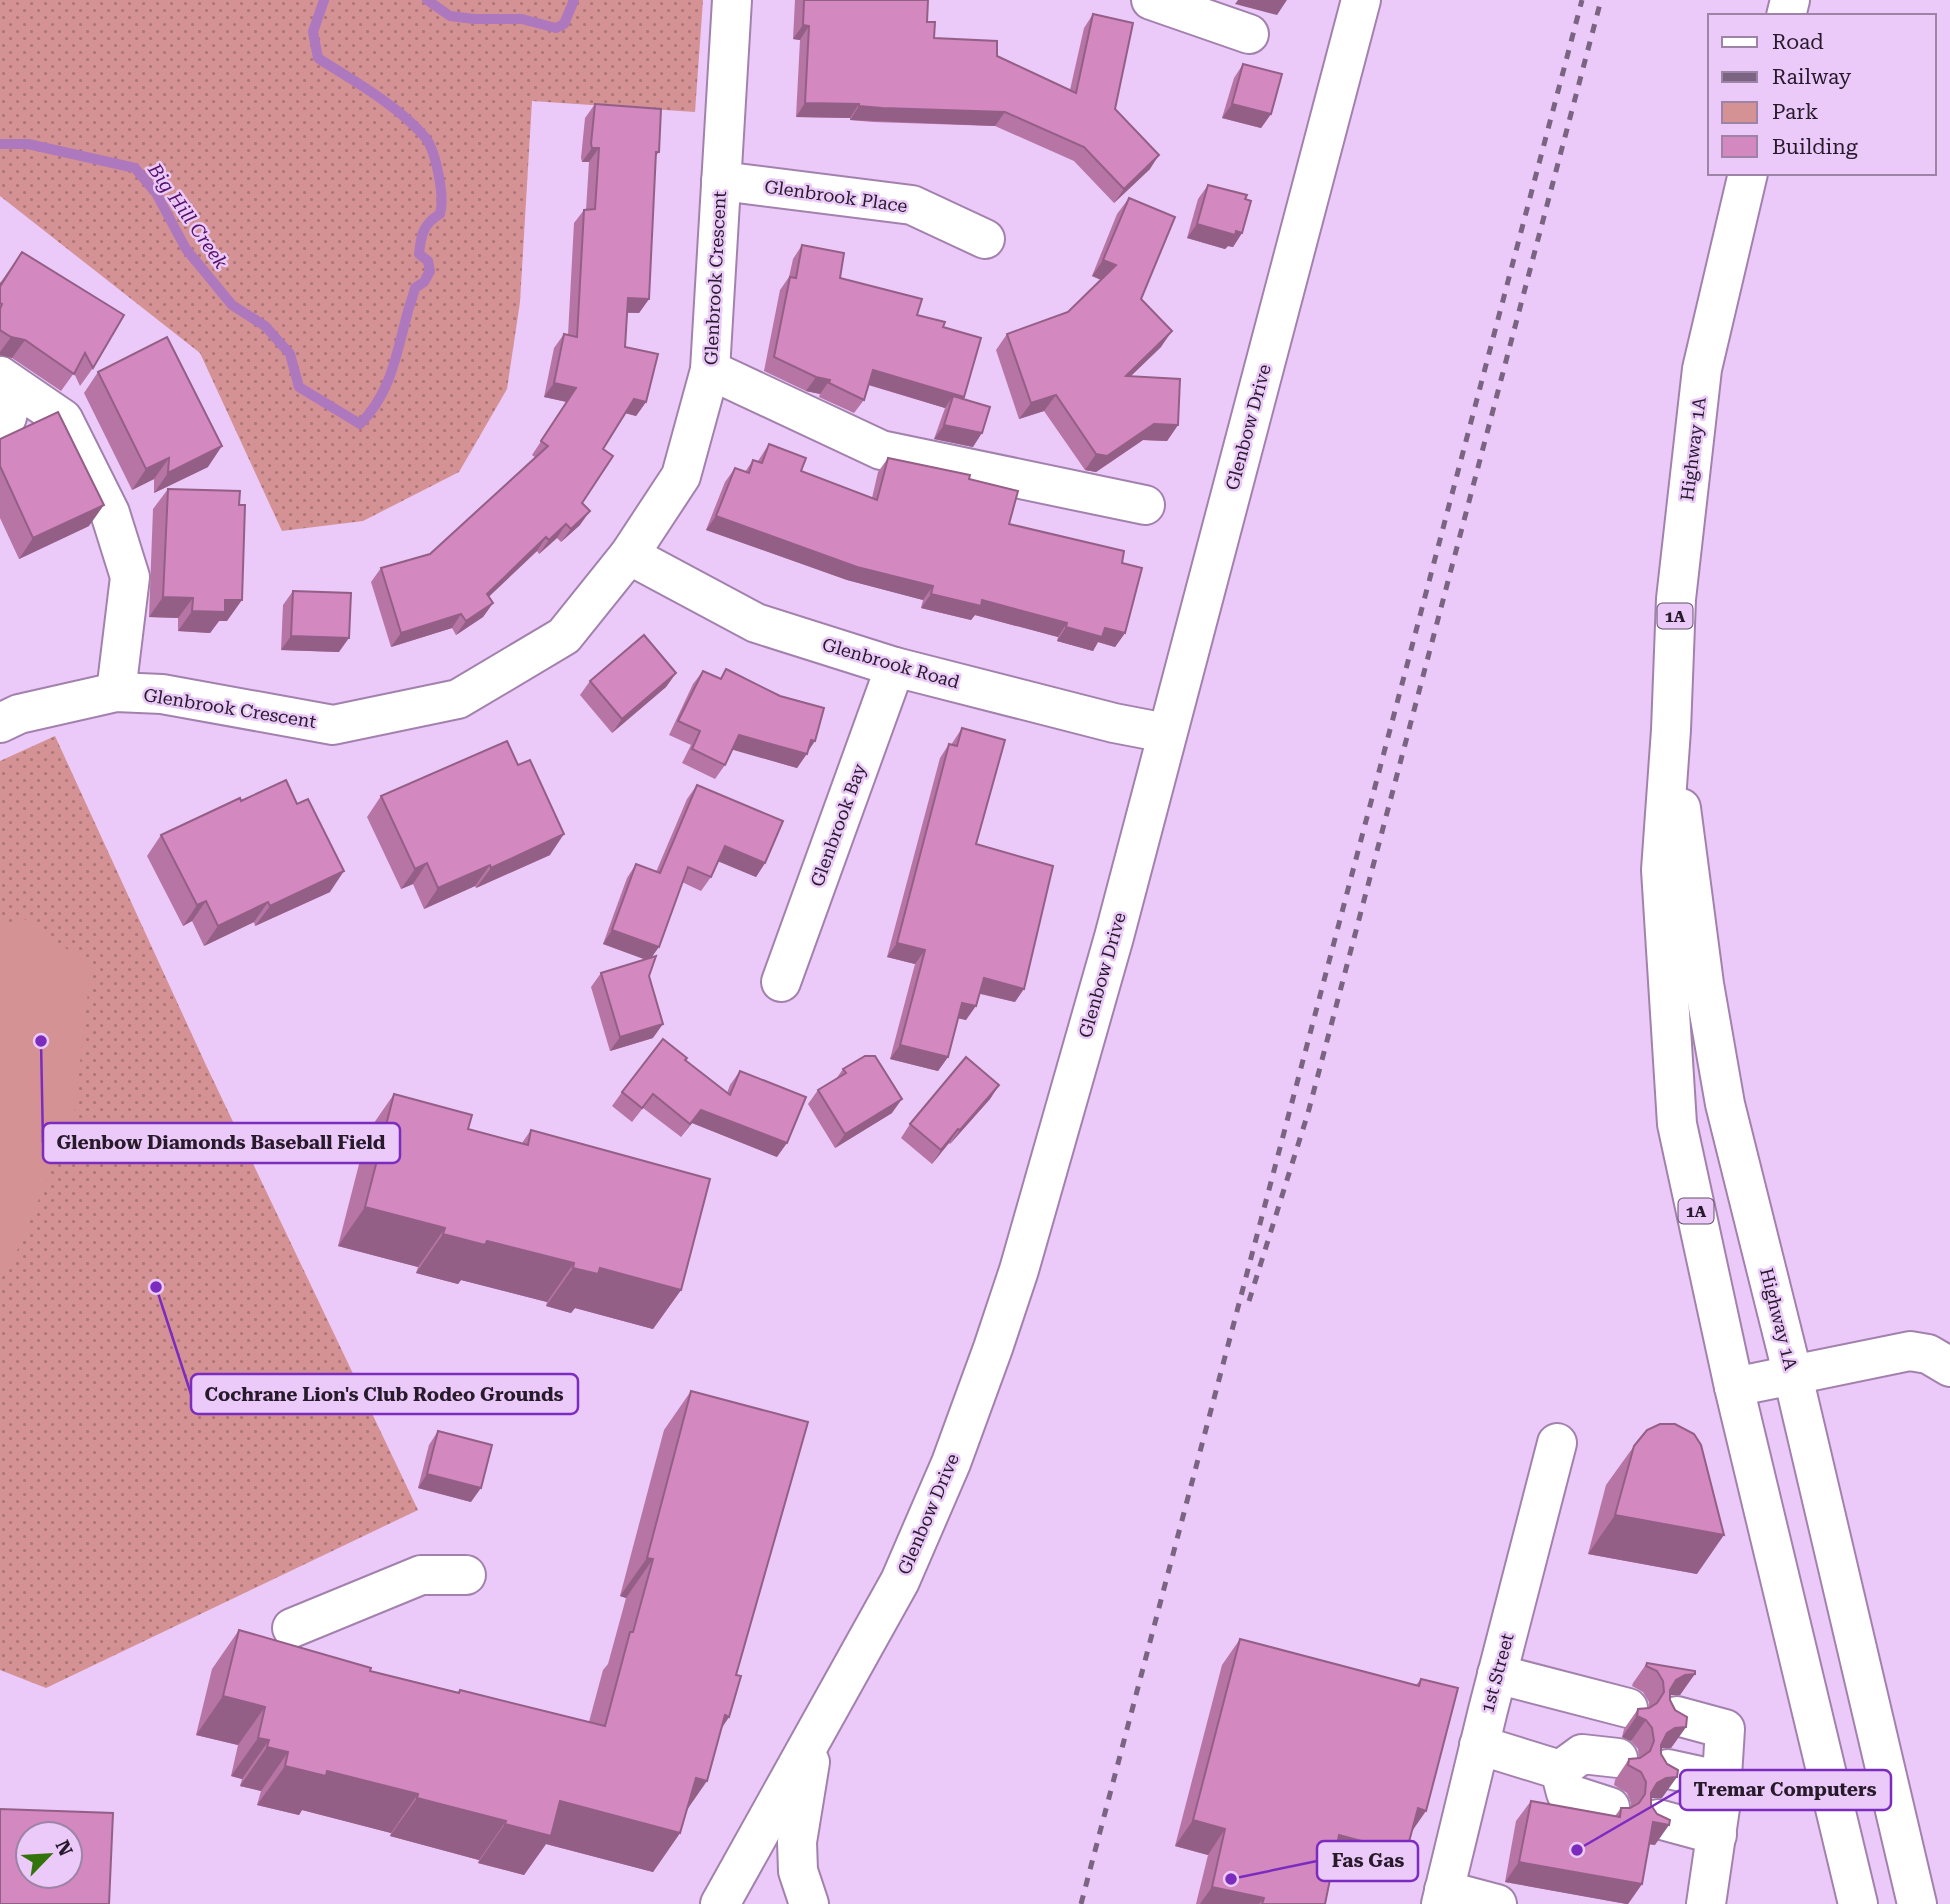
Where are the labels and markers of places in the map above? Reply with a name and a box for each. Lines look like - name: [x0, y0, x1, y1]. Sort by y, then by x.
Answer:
- callout: Glenbow Diamonds Baseball Field: [43, 1123, 400, 1163]
- callout: Cochrane Lion's Club Rodeo Grounds: [191, 1374, 578, 1414]
- callout: Tremar Computers: [1680, 1770, 1891, 1810]
- callout: Fas Gas: [1317, 1841, 1418, 1881]

